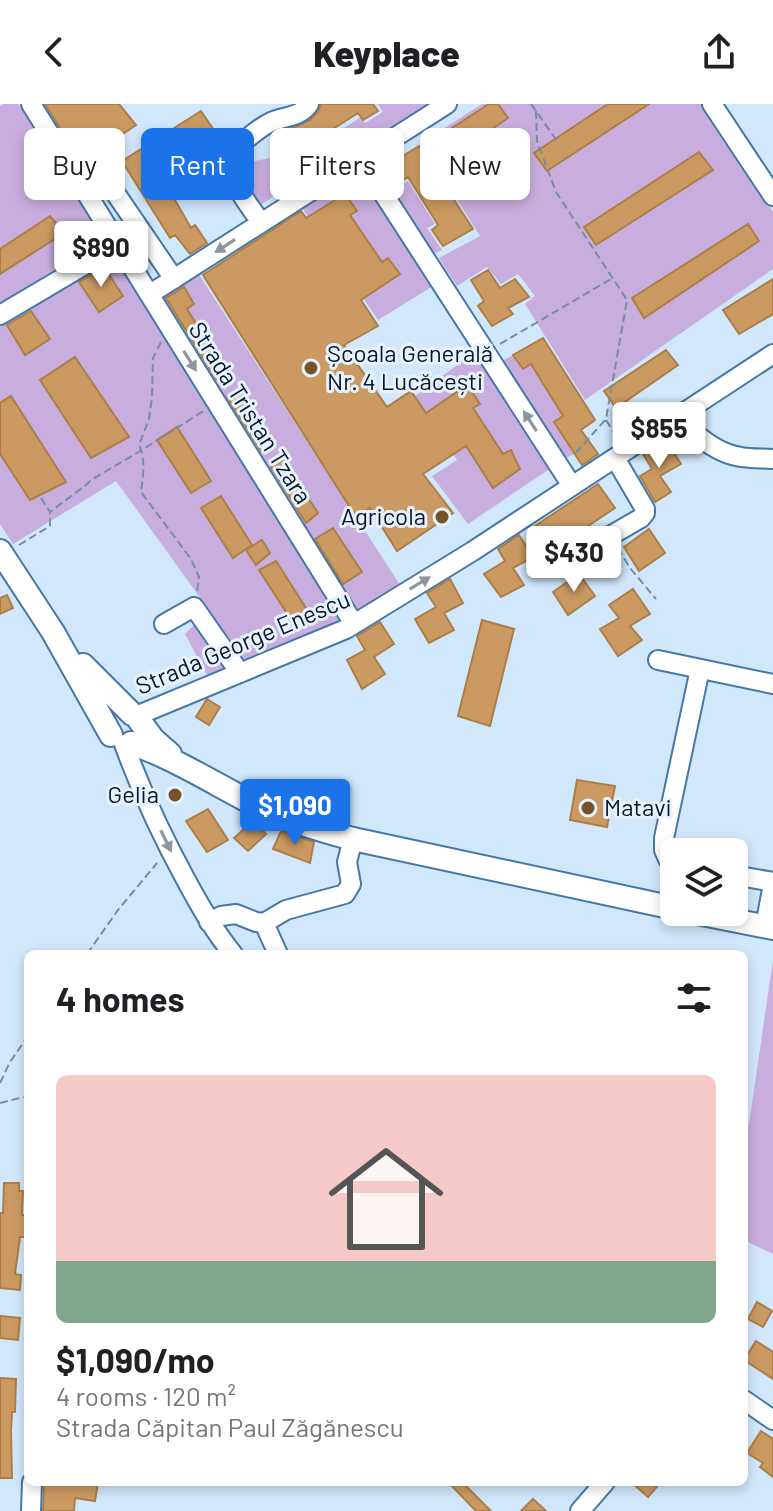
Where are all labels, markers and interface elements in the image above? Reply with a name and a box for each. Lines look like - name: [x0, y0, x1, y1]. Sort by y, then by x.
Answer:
- icon: back: [32, 30, 76, 74]
- icon: share: [697, 30, 741, 74]
- text: Keyplace: [313, 31, 460, 74]
- chip: Buy: [24, 128, 125, 200]
- chip: Rent: [141, 128, 254, 200]
- chip: Filters: [270, 128, 404, 200]
- chip: New: [420, 128, 530, 200]
- pin: $890: [54, 221, 148, 289]
- text: $890: [72, 231, 130, 262]
- one-way arrow: [214, 239, 236, 253]
- street label: Strada Tristan Tzara: [184, 316, 319, 508]
- place label: Școala Generală Nr. 4 Lucăcești: [327, 338, 493, 395]
- one-way arrow: [182, 350, 196, 372]
- marker: Școala Generală Nr. 4 Lucăcești: [302, 359, 320, 377]
- pin: $855: [612, 402, 706, 470]
- one-way arrow: [523, 410, 538, 431]
- text: $855: [631, 412, 687, 443]
- place label: Agricola: [341, 501, 426, 530]
- marker: Agricola: [433, 508, 451, 526]
- pin: $430: [527, 526, 621, 594]
- text: $430: [544, 536, 604, 567]
- one-way arrow: [409, 577, 431, 591]
- street label: Strada George Enescu: [131, 583, 354, 700]
- place label: Gelia: [108, 779, 159, 808]
- pin: $1,090: [230, 779, 360, 847]
- marker: Gelia: [166, 786, 184, 804]
- text: $1,090: [258, 789, 332, 820]
- place label: Matavi: [604, 792, 672, 821]
- marker: Matavi: [579, 799, 597, 817]
- one-way arrow: [159, 830, 173, 853]
- map controls: [660, 838, 748, 926]
- button: layers: [660, 838, 748, 926]
- icon: filters: [672, 976, 716, 1020]
- text: 4 homes: [56, 978, 185, 1019]
- icon: home: [314, 1127, 458, 1271]
- text: $1,090/mo: [56, 1339, 215, 1380]
- text: 4 rooms · 120 m²: [56, 1380, 236, 1411]
- text: Strada Căpitan Paul Zăgănescu: [56, 1411, 404, 1442]

